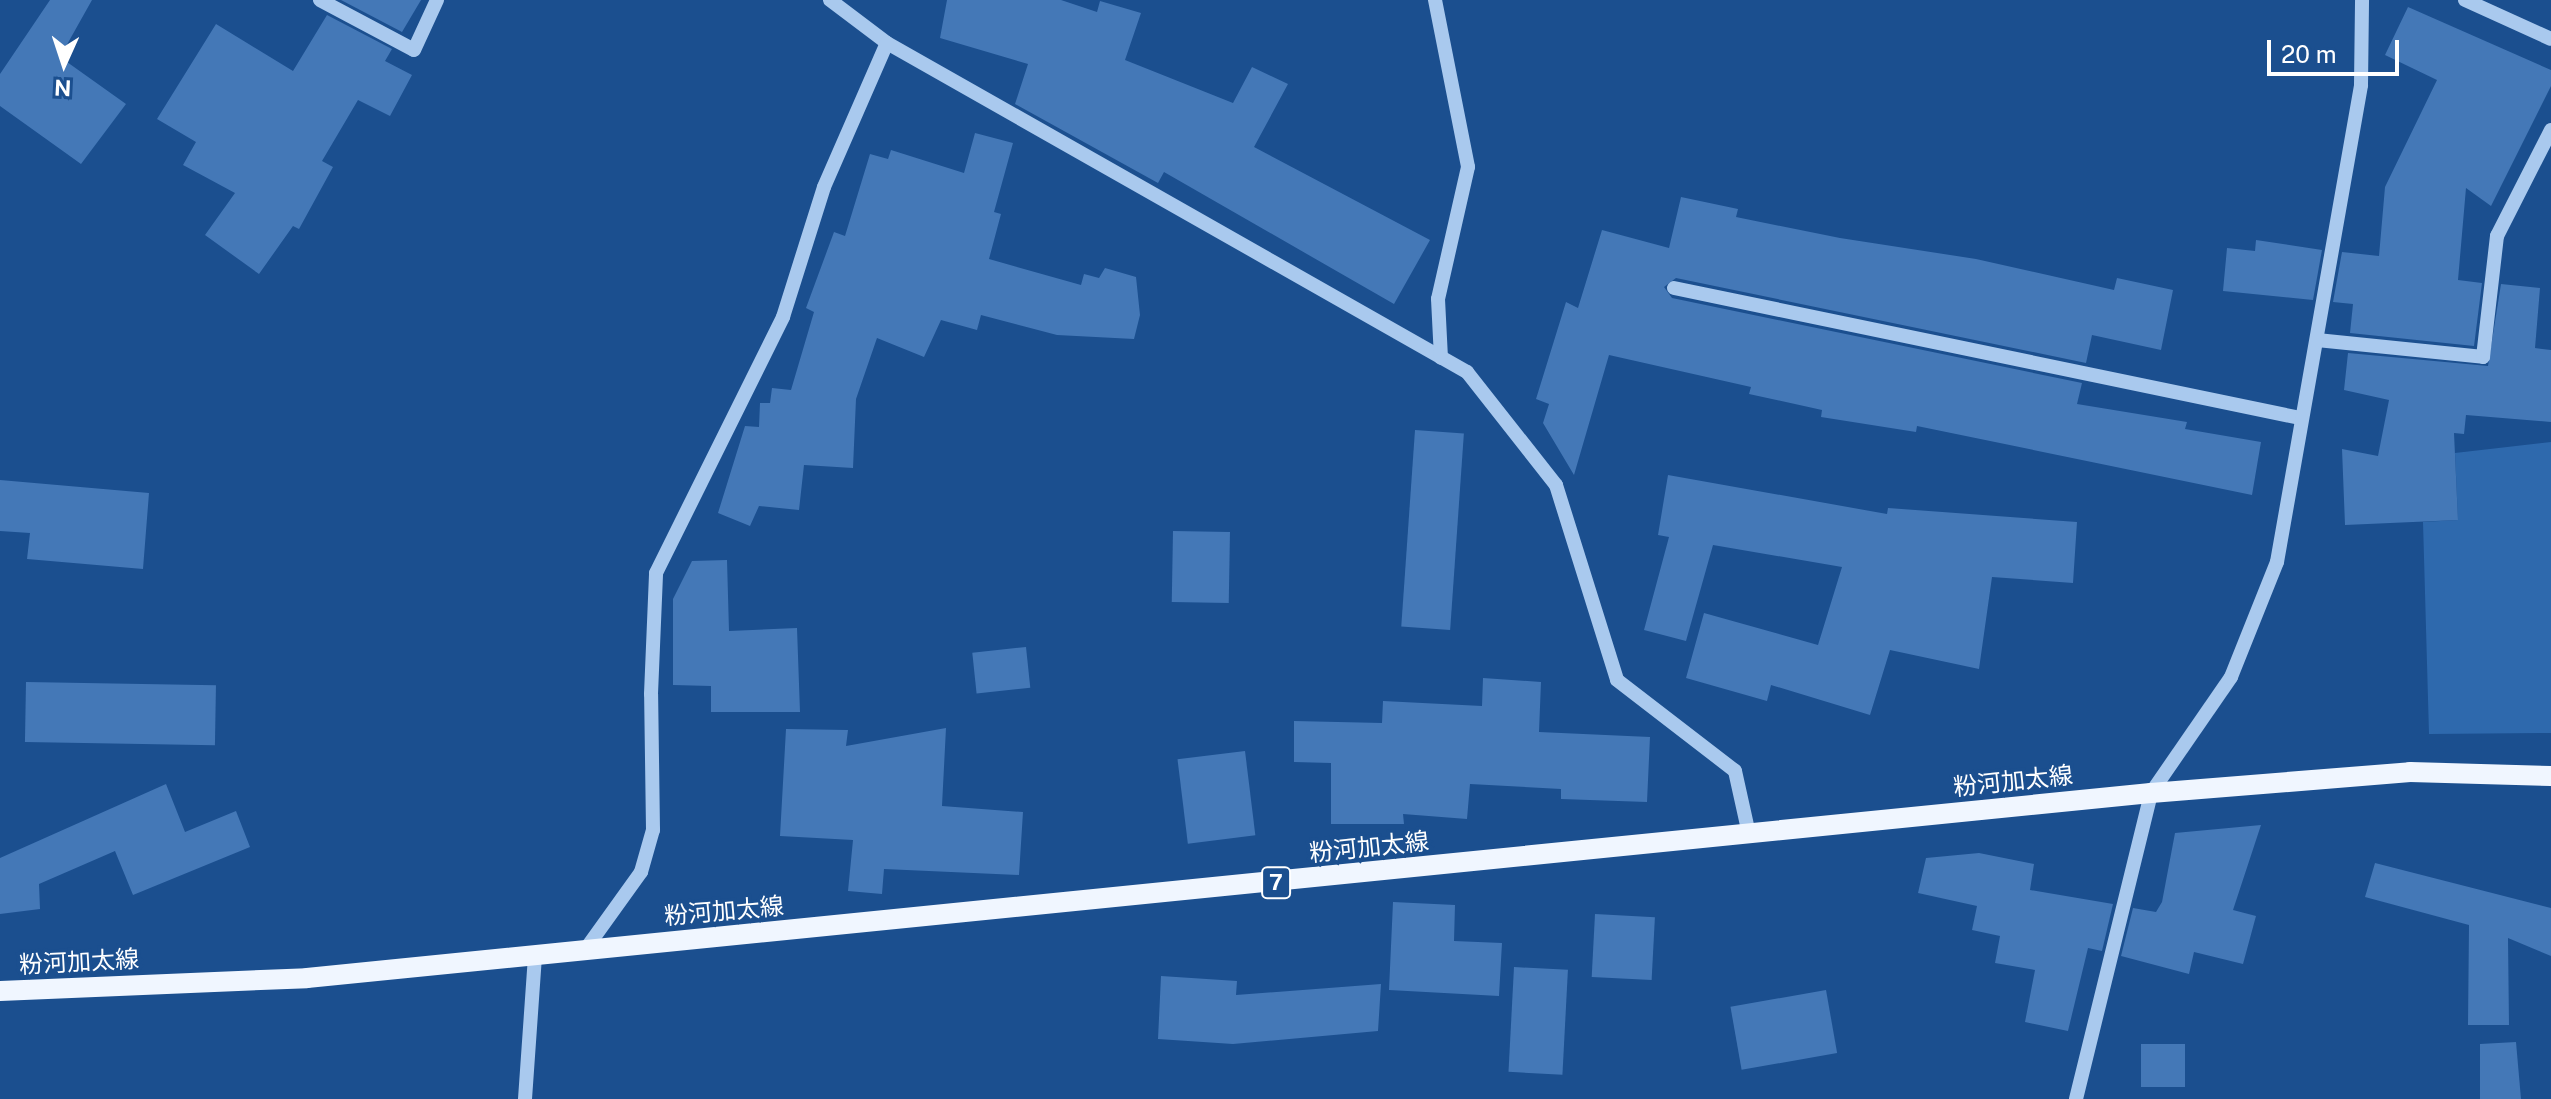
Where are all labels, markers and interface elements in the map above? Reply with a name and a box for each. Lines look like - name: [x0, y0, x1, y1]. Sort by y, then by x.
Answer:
- north arrow: [24, 24, 104, 104]
- scale bar: [2271, 24, 2403, 74]
- text: 20 m: [2281, 40, 2337, 68]
- text: N: [53, 75, 72, 101]
- street label: 粉河加太線: [1952, 760, 2074, 802]
- street label: 粉河加太線: [1308, 826, 1430, 868]
- road number: 7: [1260, 865, 1292, 901]
- street label: 粉河加太線: [663, 891, 785, 931]
- street label: 粉河加太線: [18, 944, 140, 980]

